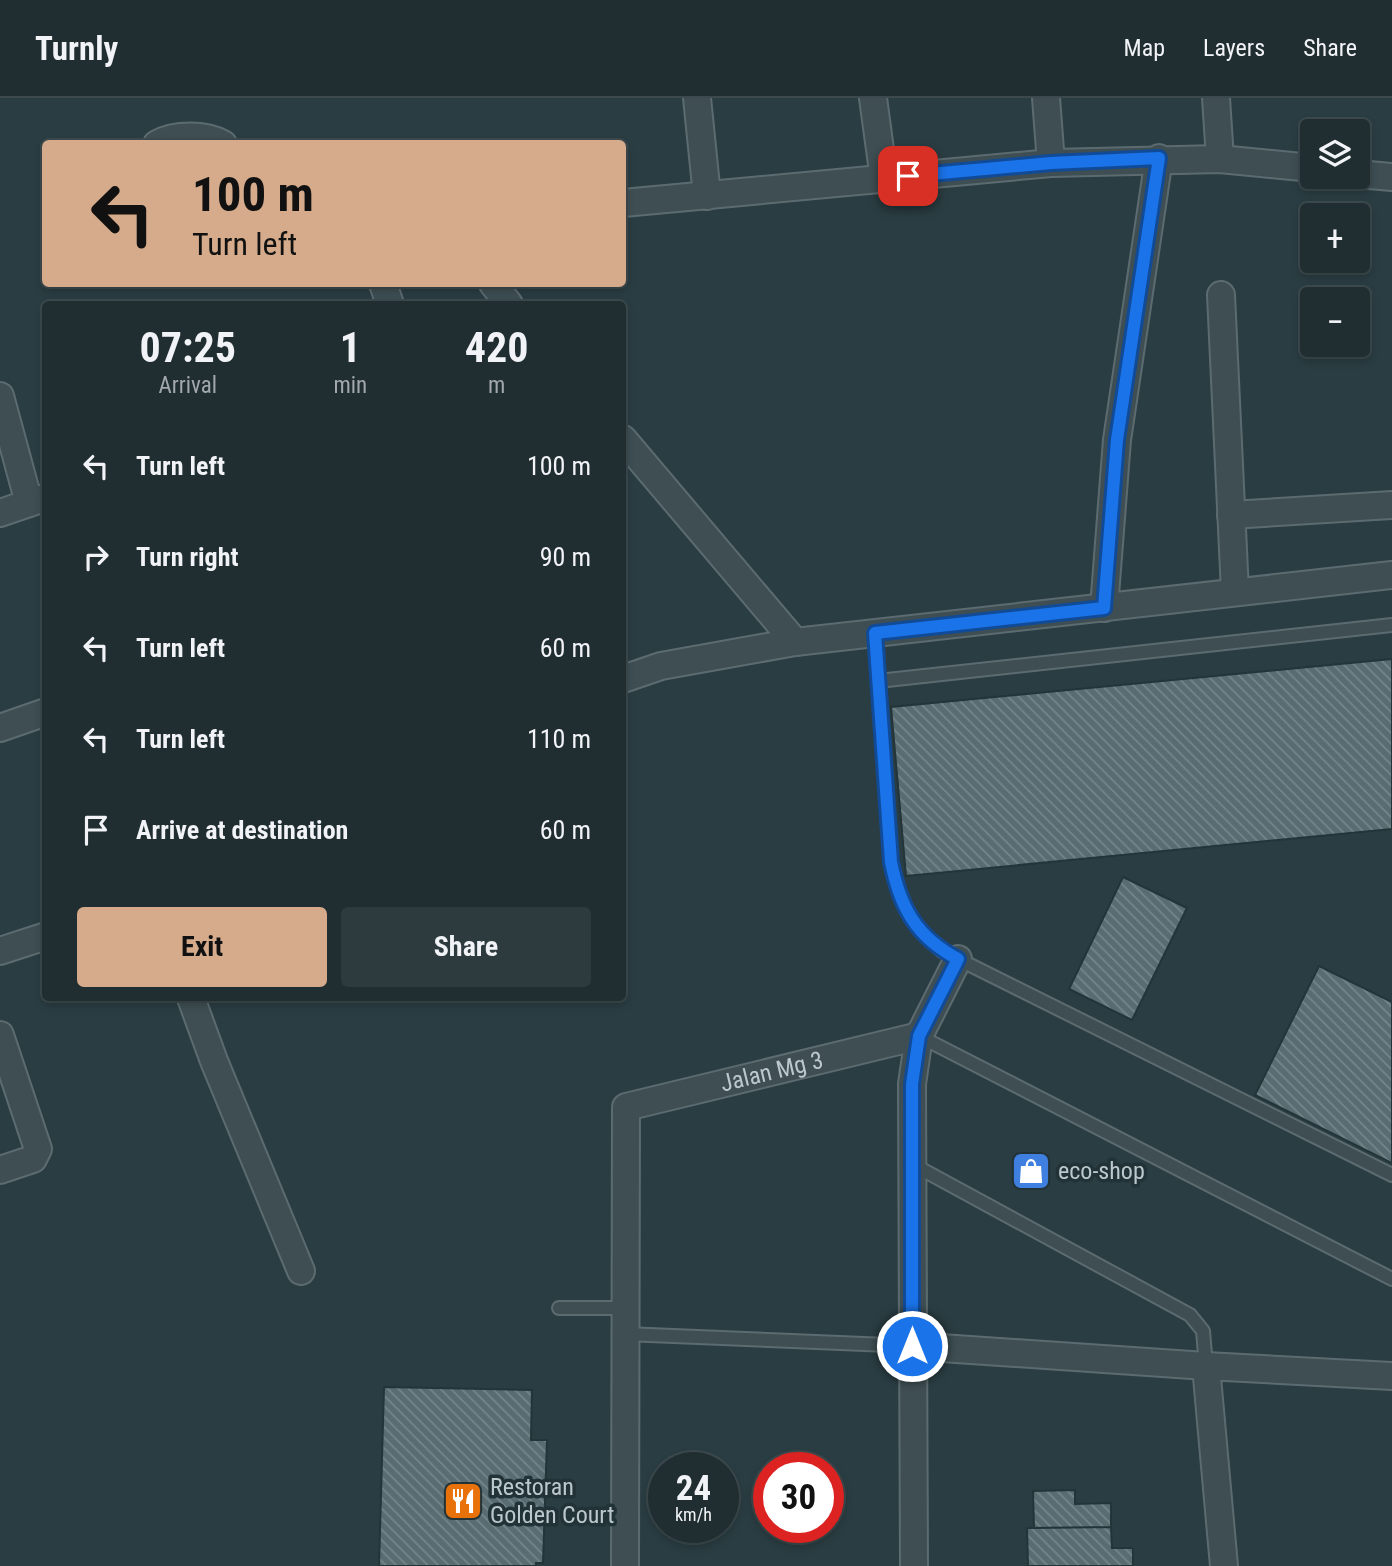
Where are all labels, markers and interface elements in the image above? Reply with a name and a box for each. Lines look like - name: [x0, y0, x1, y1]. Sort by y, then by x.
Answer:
- text: Turnly: [35, 29, 118, 68]
- text: Map: [1124, 34, 1165, 62]
- text: Layers: [1203, 34, 1265, 62]
- text: Share: [1303, 34, 1357, 62]
- map controls: [1300, 119, 1370, 357]
- button: layers: [1300, 119, 1370, 189]
- pin: [878, 146, 938, 206]
- icon: arrive: [889, 157, 927, 195]
- text: 100 m: [192, 166, 314, 223]
- icon: left: [77, 168, 168, 259]
- button: +: [1300, 203, 1370, 273]
- text: Turn left: [192, 225, 297, 263]
- button: −: [1300, 287, 1370, 357]
- text: 07:25: [140, 323, 236, 372]
- text: 1: [340, 323, 361, 372]
- text: 420: [465, 323, 528, 372]
- text: Arrival: [158, 372, 217, 399]
- text: min: [333, 372, 367, 399]
- text: m: [488, 372, 505, 399]
- icon: left: [77, 447, 115, 485]
- text: Turn left: [136, 451, 225, 481]
- text: 100 m: [527, 451, 591, 481]
- icon: right: [77, 538, 115, 576]
- text: Turn right: [136, 542, 238, 572]
- text: 90 m: [540, 542, 591, 572]
- icon: left: [77, 629, 115, 667]
- text: Turn left: [136, 633, 225, 663]
- text: 60 m: [540, 633, 591, 663]
- icon: left: [77, 720, 115, 758]
- text: Turn left: [136, 724, 225, 754]
- text: 110 m: [527, 724, 591, 754]
- icon: arrive: [77, 811, 115, 849]
- text: Arrive at destination: [136, 815, 348, 845]
- text: 60 m: [540, 815, 591, 845]
- button: Exit: [77, 907, 327, 987]
- button: Share: [341, 907, 591, 987]
- street label: Jalan Mg 3: [718, 1046, 826, 1098]
- shop icon: eco-shop: [1010, 1150, 1052, 1192]
- place label: eco-shop: [1058, 1157, 1145, 1185]
- position arrow: [875, 1309, 949, 1383]
- speed limit sign: 30: [753, 1452, 844, 1543]
- text: 24: [676, 1468, 711, 1509]
- place label: Restoran Golden Court: [490, 1473, 614, 1529]
- restaurant icon: Restoran Golden Court: [442, 1480, 484, 1522]
- text: km/h: [675, 1504, 712, 1525]

